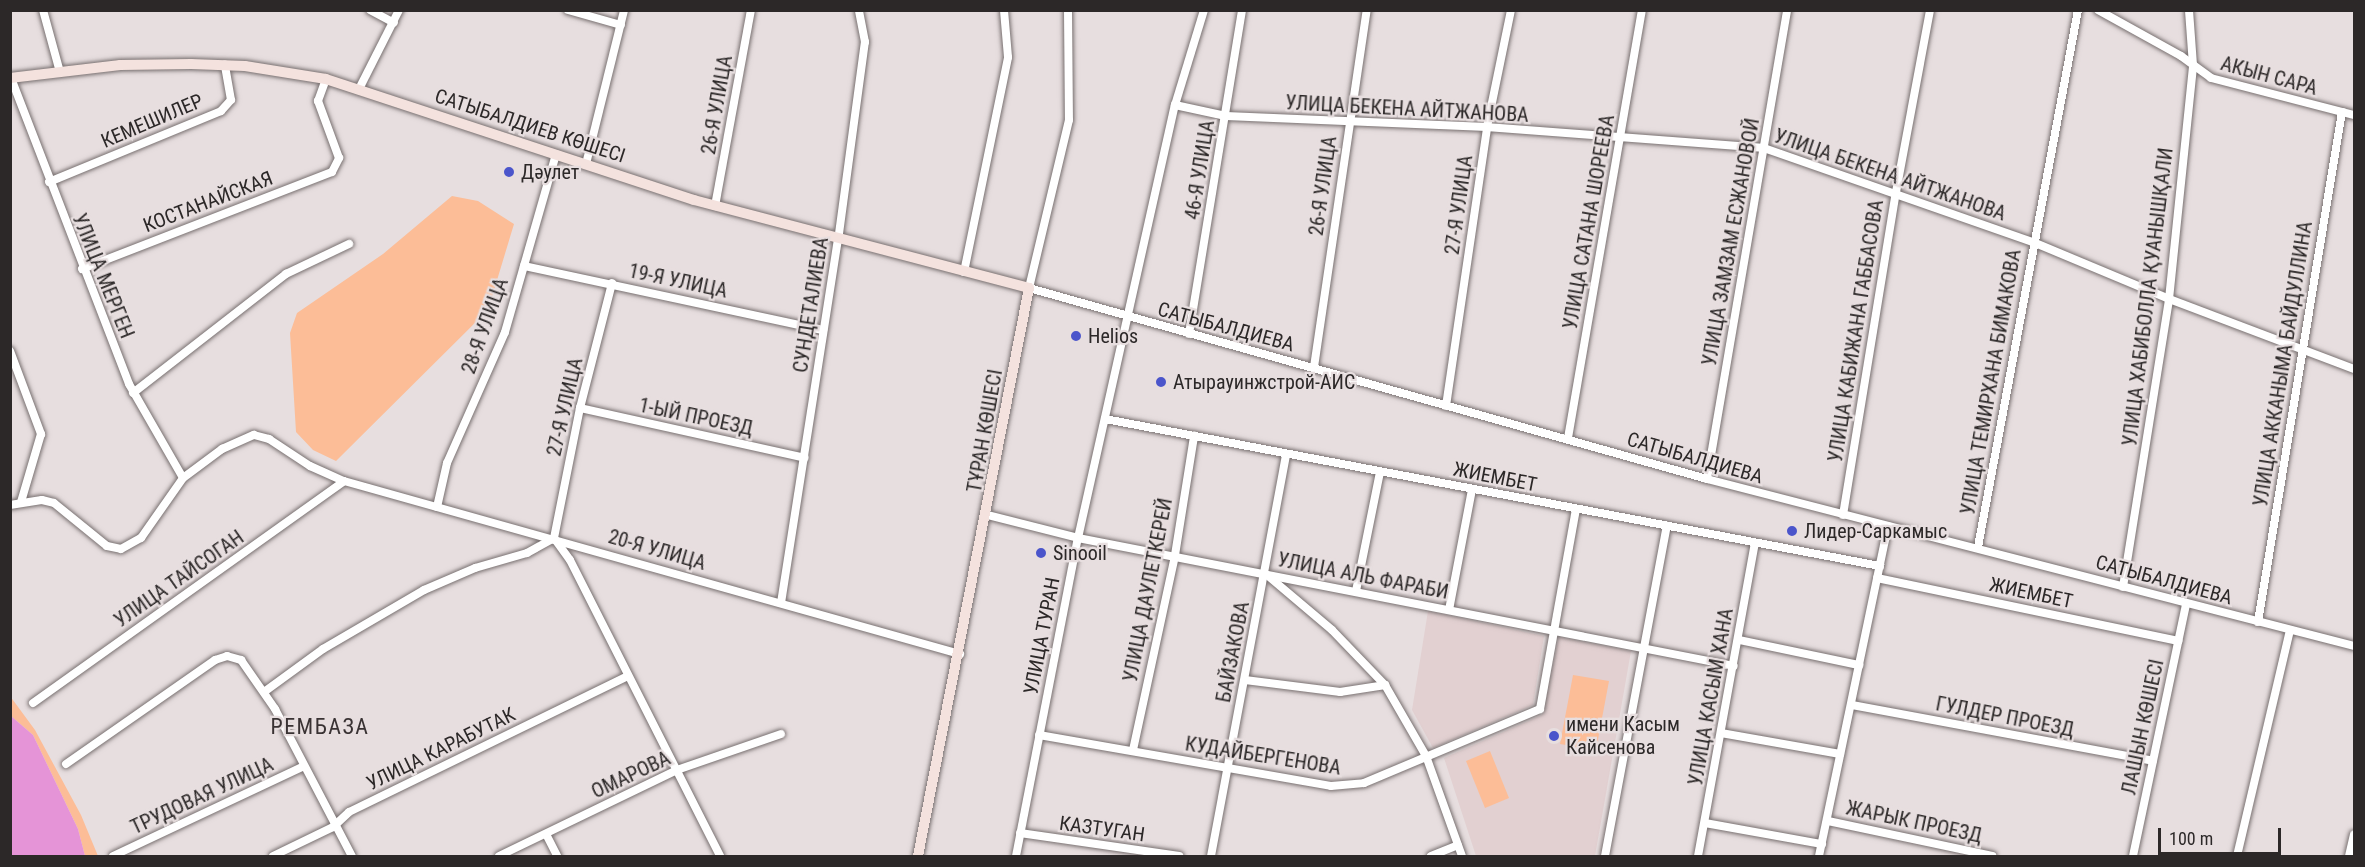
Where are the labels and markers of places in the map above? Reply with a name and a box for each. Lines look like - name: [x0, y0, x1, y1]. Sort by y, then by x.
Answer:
- place label: Дәулет: [521, 160, 579, 184]
- marker: Дәулет: [502, 165, 516, 179]
- place label: Helios: [1088, 324, 1138, 348]
- marker: Helios: [1069, 329, 1083, 343]
- place label: Атырауинжстрой-АИС: [1173, 370, 1355, 394]
- marker: Атырауинжстрой-АИС: [1154, 375, 1168, 389]
- place label: Лидер-Саркамыс: [1804, 519, 1947, 543]
- marker: Лидер-Саркамыс: [1785, 524, 1799, 538]
- place label: Sinooil: [1053, 541, 1107, 565]
- marker: Sinooil: [1034, 546, 1048, 560]
- place label: имени Касым Кайсенова: [1566, 712, 1680, 759]
- marker: имени Касым Кайсенова: [1547, 729, 1561, 743]

